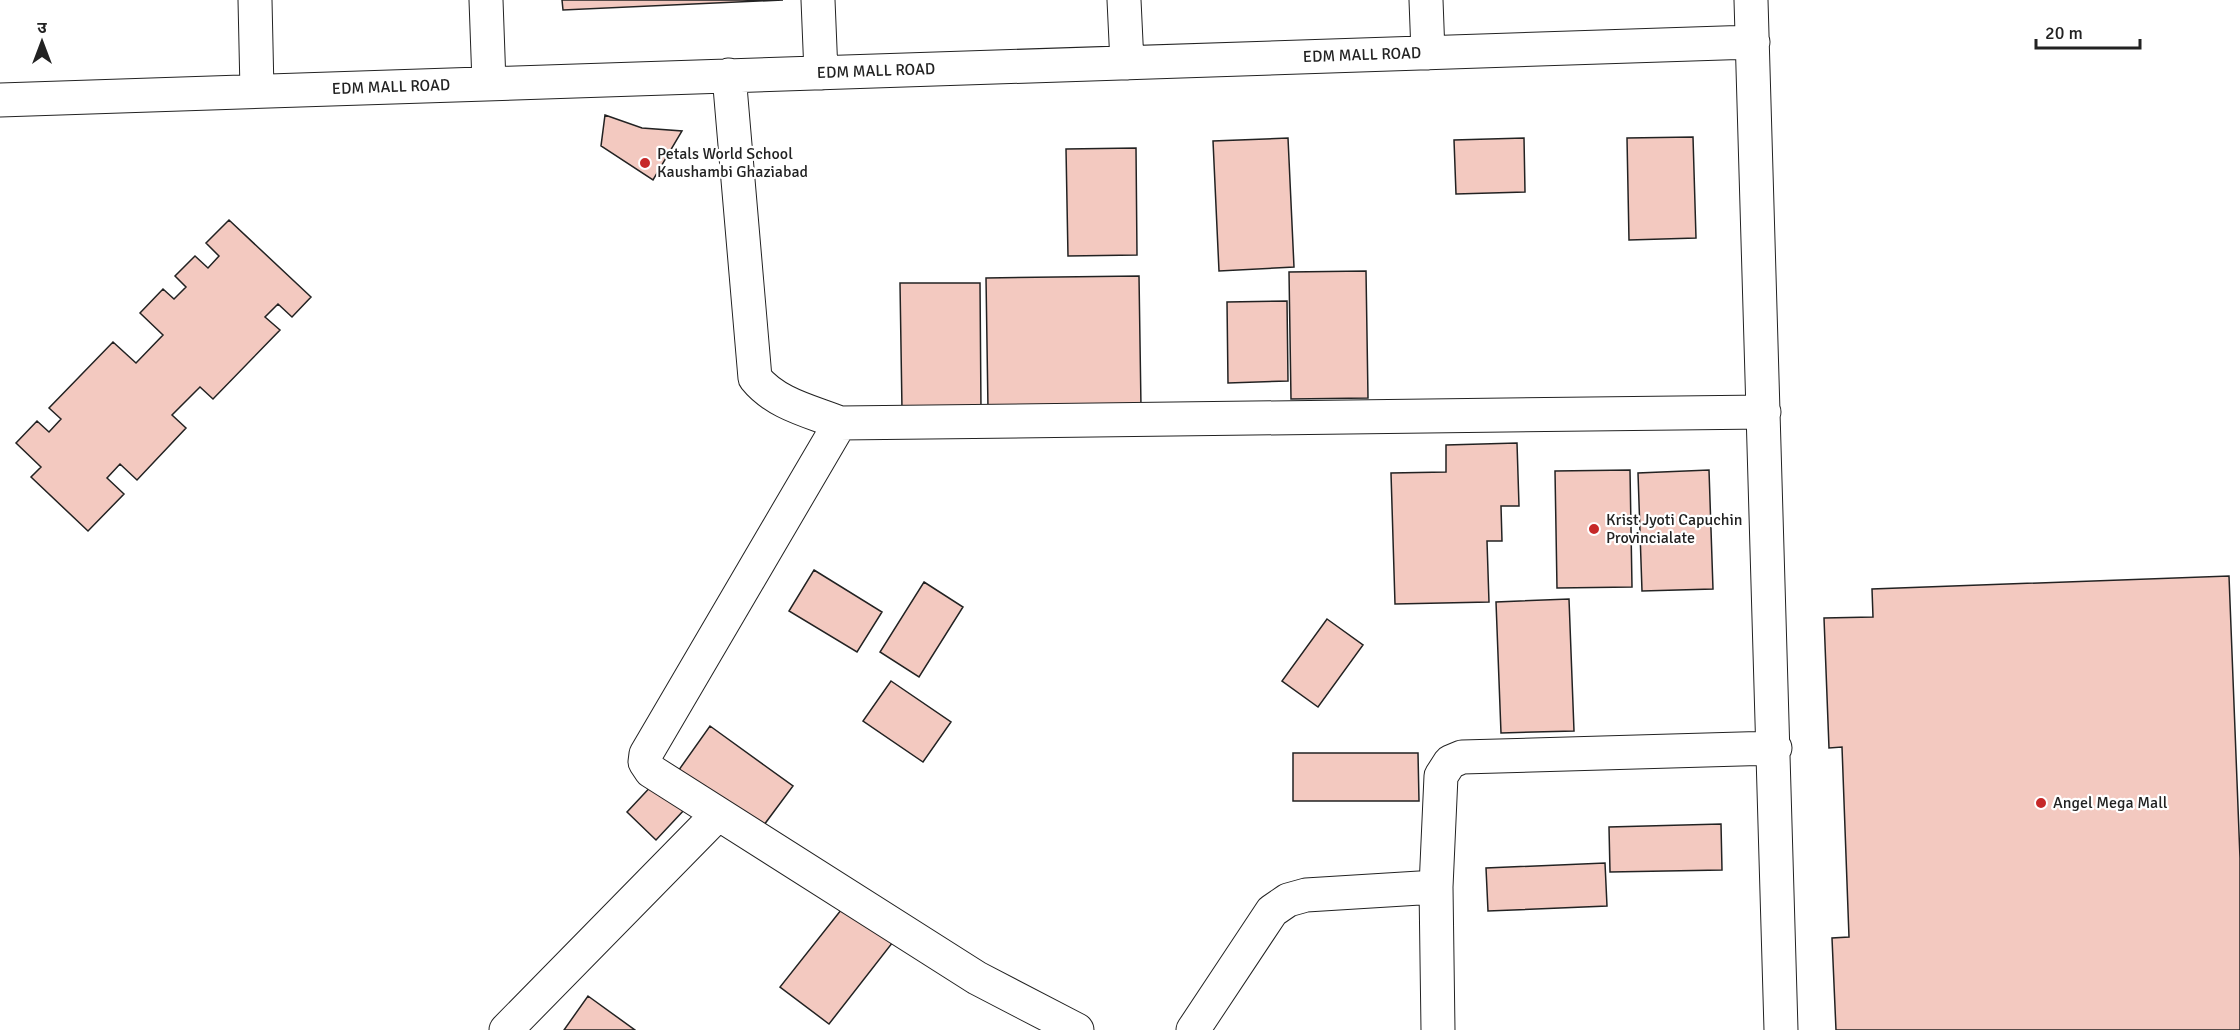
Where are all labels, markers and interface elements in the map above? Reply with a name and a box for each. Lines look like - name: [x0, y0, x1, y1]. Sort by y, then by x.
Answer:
- north arrow: [12, 12, 72, 72]
- scale bar: [2036, 12, 2140, 50]
- text: उ: [37, 18, 47, 38]
- text: 20 m: [2045, 22, 2083, 44]
- street label: EDM MALL ROAD: [1303, 43, 1421, 67]
- street label: EDM MALL ROAD: [817, 59, 935, 83]
- street label: EDM MALL ROAD: [332, 75, 450, 99]
- place label: Petals World School Kaushambi Ghaziabad: [657, 144, 808, 182]
- marker: Petals World School Kaushambi Ghaziabad: [638, 156, 652, 170]
- place label: Krist Jyoti Capuchin Provincialate: [1606, 510, 1743, 548]
- marker: Krist Jyoti Capuchin Provincialate: [1587, 522, 1601, 536]
- place label: Angel Mega Mall: [2053, 793, 2168, 813]
- marker: Angel Mega Mall: [2034, 796, 2048, 810]

